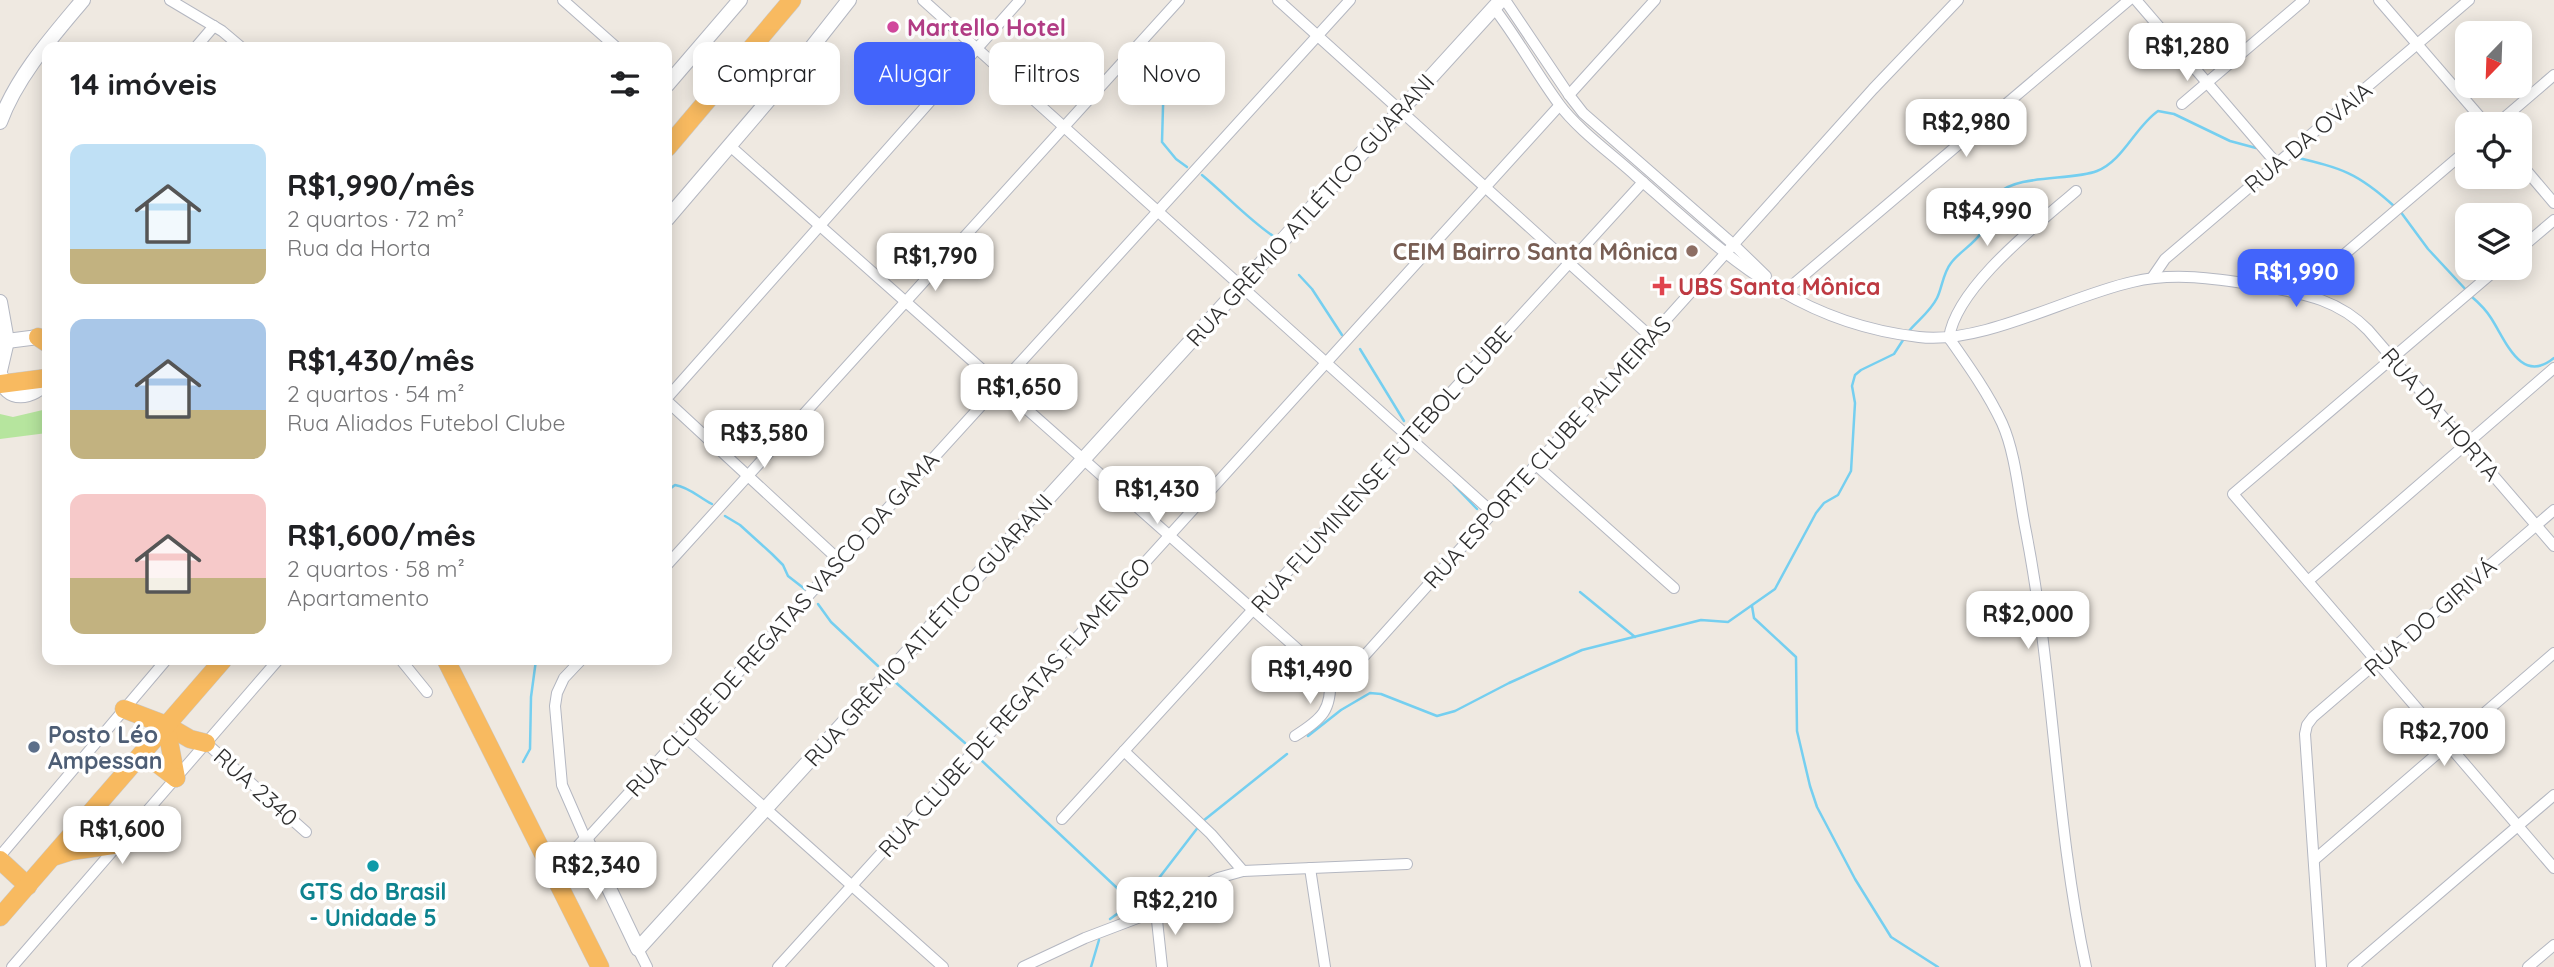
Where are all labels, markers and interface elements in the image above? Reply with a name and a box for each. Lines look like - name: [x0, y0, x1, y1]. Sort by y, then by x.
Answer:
- place label: Martello Hotel: [907, 13, 1066, 42]
- marker: Martello Hotel: [885, 19, 901, 35]
- north arrow: [2455, 21, 2532, 98]
- map controls: [2455, 21, 2532, 280]
- pin: R$1,280: [2122, 24, 2252, 83]
- text: R$1,280: [2145, 31, 2229, 60]
- chip: Comprar: [693, 42, 840, 105]
- chip: Alugar: [854, 42, 975, 105]
- chip: Filtros: [989, 42, 1104, 105]
- chip: Novo: [1118, 42, 1225, 105]
- text: 14 imóveis: [70, 65, 217, 103]
- icon: filters: [606, 65, 644, 103]
- street label: RUA GRÊMIO ATLÉTICO GUARANI: [1180, 68, 1440, 352]
- street label: RUA DA OVAIA: [2238, 75, 2378, 199]
- pin: R$2,980: [1901, 100, 2031, 159]
- text: R$2,980: [1922, 107, 2010, 136]
- button: locate: [2455, 112, 2532, 189]
- text: R$1,990/mês: [287, 166, 475, 204]
- icon: home: [126, 172, 210, 256]
- pin: R$4,990: [1922, 188, 2052, 248]
- text: R$4,990: [1942, 196, 2032, 225]
- button: layers: [2455, 203, 2532, 280]
- text: 2 quartos · 72 m²: [287, 204, 464, 233]
- text: Rua da Horta: [287, 233, 431, 262]
- pin: R$1,790: [870, 233, 1000, 293]
- place label: CEIM Bairro Santa Mônica: [1393, 237, 1678, 266]
- text: R$1,790: [893, 241, 977, 270]
- marker: CEIM Bairro Santa Mônica: [1684, 243, 1700, 259]
- pin: R$1,990: [2231, 250, 2361, 309]
- text: R$1,990: [2253, 257, 2339, 286]
- place label: UBS Santa Mônica: [1678, 272, 1880, 301]
- marker: UBS Santa Mônica: [1652, 276, 1672, 296]
- street label: RUA ESPORTE CLUBE PALMEIRAS: [1417, 310, 1677, 594]
- street label: RUA FLUMINENSE FUTEBOL CLUBE: [1244, 320, 1518, 618]
- text: R$1,430/mês: [287, 341, 474, 379]
- street label: RUA DA HORTA: [2375, 341, 2507, 487]
- icon: home: [126, 347, 210, 431]
- pin: R$1,650: [954, 364, 1084, 424]
- text: R$1,650: [977, 372, 1061, 401]
- text: 2 quartos · 54 m²: [287, 379, 464, 408]
- text: Rua Aliados Futebol Clube: [287, 408, 565, 437]
- pin: R$3,580: [699, 410, 829, 470]
- text: R$3,580: [720, 418, 808, 447]
- street label: RUA CLUBE DE REGATAS VASCO DA GAMA: [619, 445, 945, 803]
- pin: R$1,430: [1092, 466, 1222, 526]
- text: R$1,430: [1115, 474, 1199, 503]
- street label: RUA GRÊMIO ATLÉTICO GUARANI: [798, 488, 1058, 772]
- text: R$1,600/mês: [287, 516, 476, 554]
- icon: home: [126, 522, 210, 606]
- street label: RUA CLUBE DE REGATAS FLAMENGO: [872, 551, 1156, 863]
- street label: RUA DO GIRIVÁ: [2358, 551, 2502, 682]
- text: 2 quartos · 58 m²: [287, 554, 465, 583]
- text: Apartamento: [287, 583, 429, 612]
- pin: R$2,000: [1963, 592, 2093, 651]
- text: R$2,000: [1982, 599, 2074, 628]
- pin: R$1,490: [1245, 646, 1375, 706]
- text: R$1,490: [1267, 654, 1353, 683]
- pin: R$2,700: [2379, 708, 2509, 768]
- text: R$2,700: [2399, 716, 2489, 745]
- place label: Posto Léo Ampessan: [48, 720, 162, 775]
- marker: Posto Léo Ampessan: [26, 739, 42, 755]
- street label: RUA 2340: [208, 742, 304, 832]
- pin: R$1,600: [57, 806, 187, 866]
- text: R$1,600: [79, 814, 165, 843]
- pin: R$2,340: [531, 842, 661, 902]
- text: R$2,340: [552, 850, 640, 879]
- marker: GTS do Brasil - Unidade 5: [365, 858, 381, 874]
- place label: GTS do Brasil - Unidade 5: [299, 877, 447, 932]
- pin: R$2,210: [1110, 878, 1240, 937]
- text: R$2,210: [1132, 885, 1218, 914]

